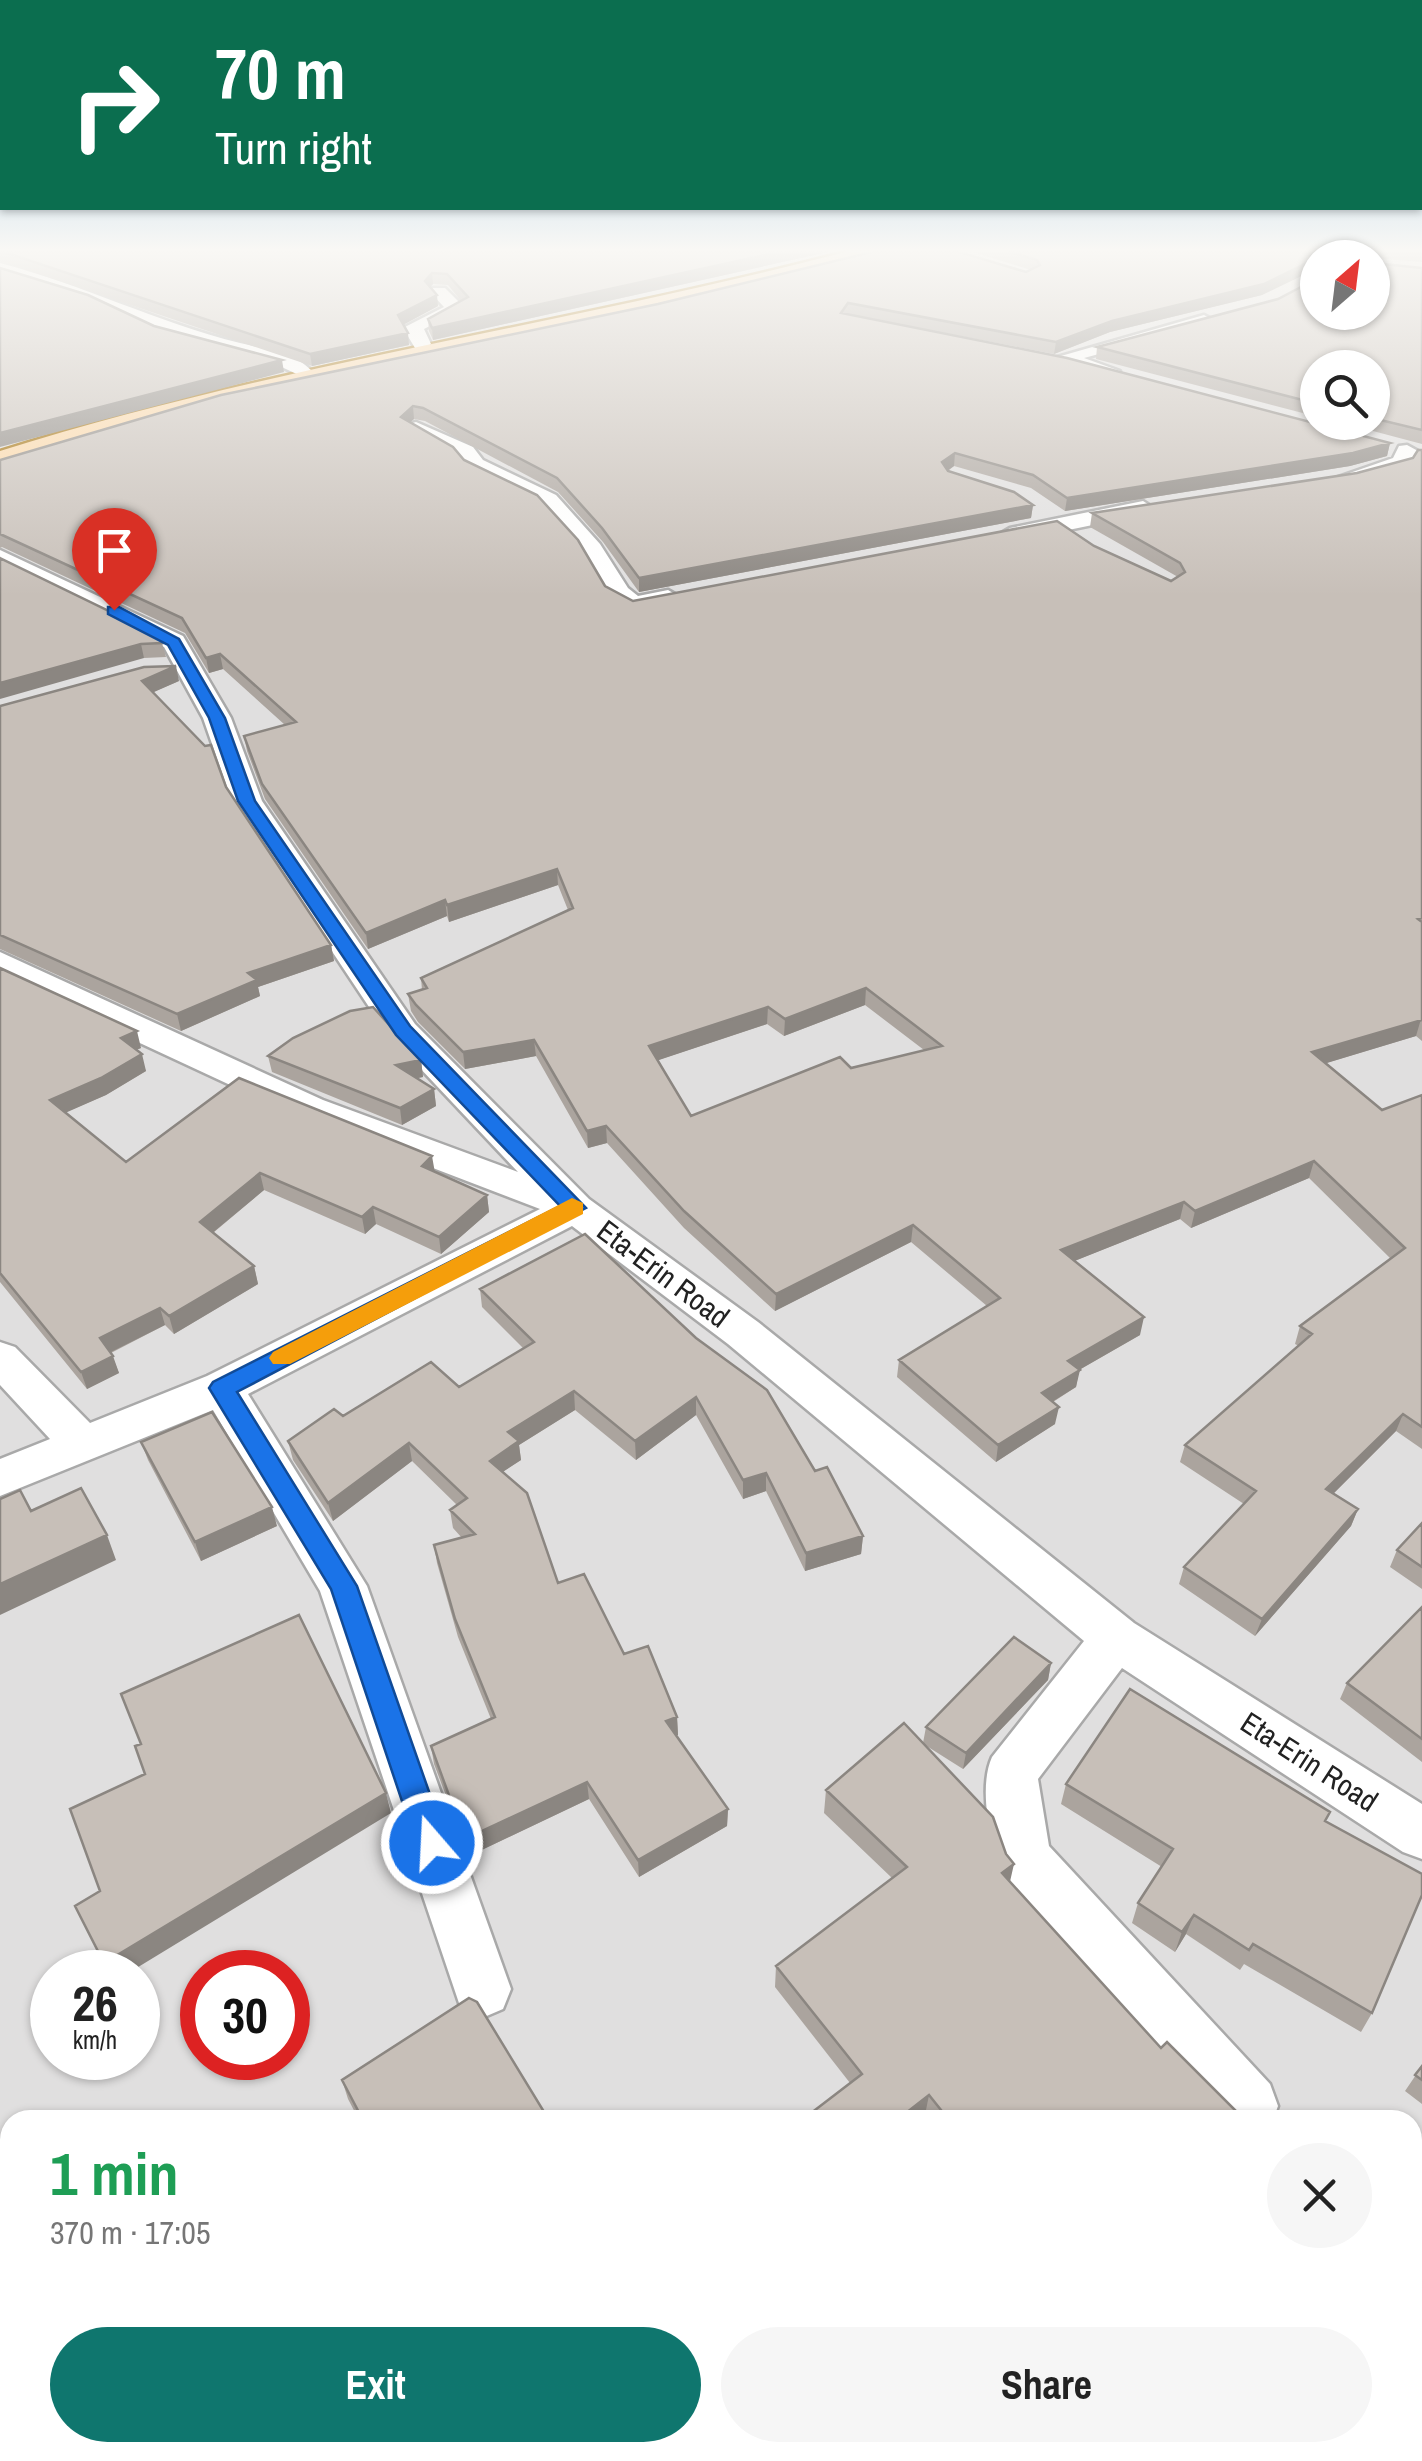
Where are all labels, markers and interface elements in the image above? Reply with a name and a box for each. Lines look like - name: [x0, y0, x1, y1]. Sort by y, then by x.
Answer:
- text: 70 m: [215, 27, 346, 121]
- icon: right: [50, 40, 180, 170]
- text: Turn right: [215, 117, 372, 178]
- north arrow: [1300, 240, 1390, 330]
- map controls: [1300, 240, 1390, 440]
- button: search: [1300, 350, 1390, 440]
- pin: [72, 508, 157, 611]
- icon: arrive: [87, 523, 142, 578]
- street label: Eta-Erin Road: [589, 1210, 738, 1336]
- street label: Eta-Erin Road: [1233, 1702, 1386, 1820]
- position arrow: [380, 1791, 484, 1895]
- speed limit sign: 30: [180, 1950, 310, 2080]
- text: 26: [72, 1969, 118, 2037]
- text: km/h: [73, 2023, 117, 2057]
- text: 1 min: [50, 2133, 179, 2214]
- button: close: [1267, 2143, 1372, 2248]
- text: 370 m · 17:05: [50, 2211, 210, 2254]
- button: Exit: [50, 2327, 701, 2442]
- button: Share: [721, 2327, 1372, 2442]

